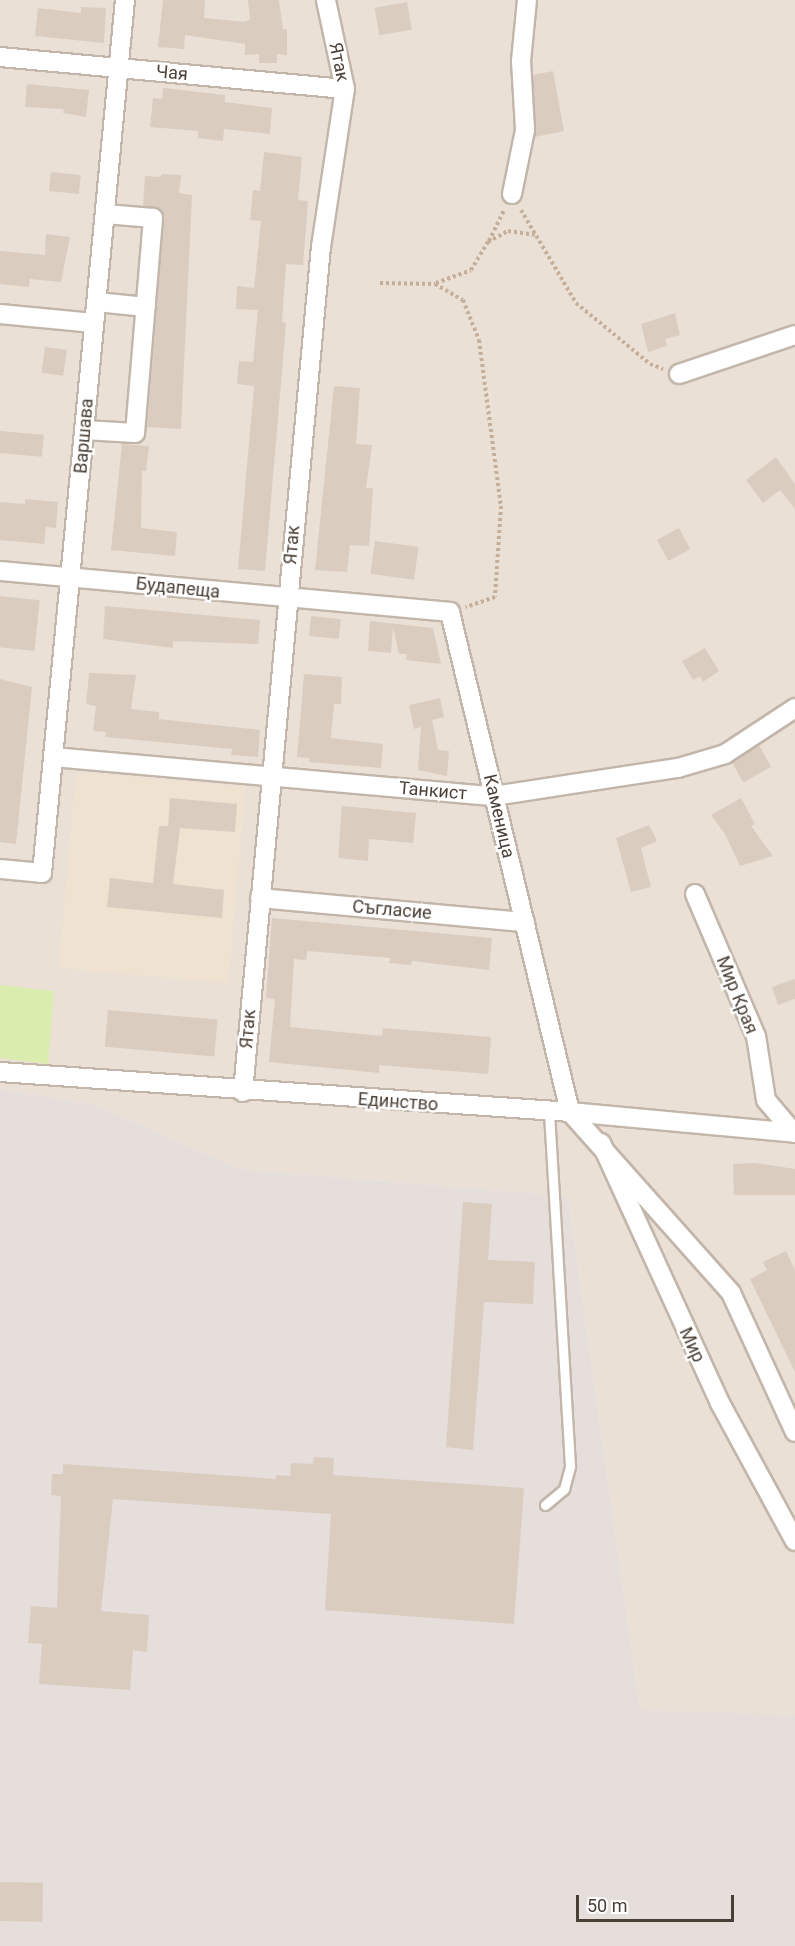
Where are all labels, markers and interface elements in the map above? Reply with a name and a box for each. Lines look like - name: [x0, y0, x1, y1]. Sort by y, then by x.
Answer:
- street label: Ятак: [324, 40, 354, 84]
- street label: Чая: [155, 61, 189, 85]
- street label: Варшава: [70, 397, 98, 475]
- street label: Ятак: [280, 524, 304, 566]
- street label: Будапеща: [135, 573, 221, 603]
- street label: Каменица: [479, 772, 519, 860]
- street label: Танкист: [398, 777, 468, 805]
- street label: Съгласие: [351, 896, 433, 924]
- street label: Мир Края: [712, 953, 762, 1037]
- street label: Ятак: [236, 1008, 260, 1050]
- street label: Единство: [357, 1088, 439, 1116]
- street label: Мир: [675, 1324, 709, 1366]
- scale bar: [579, 1883, 736, 1921]
- text: 50 m: [587, 1895, 627, 1916]

